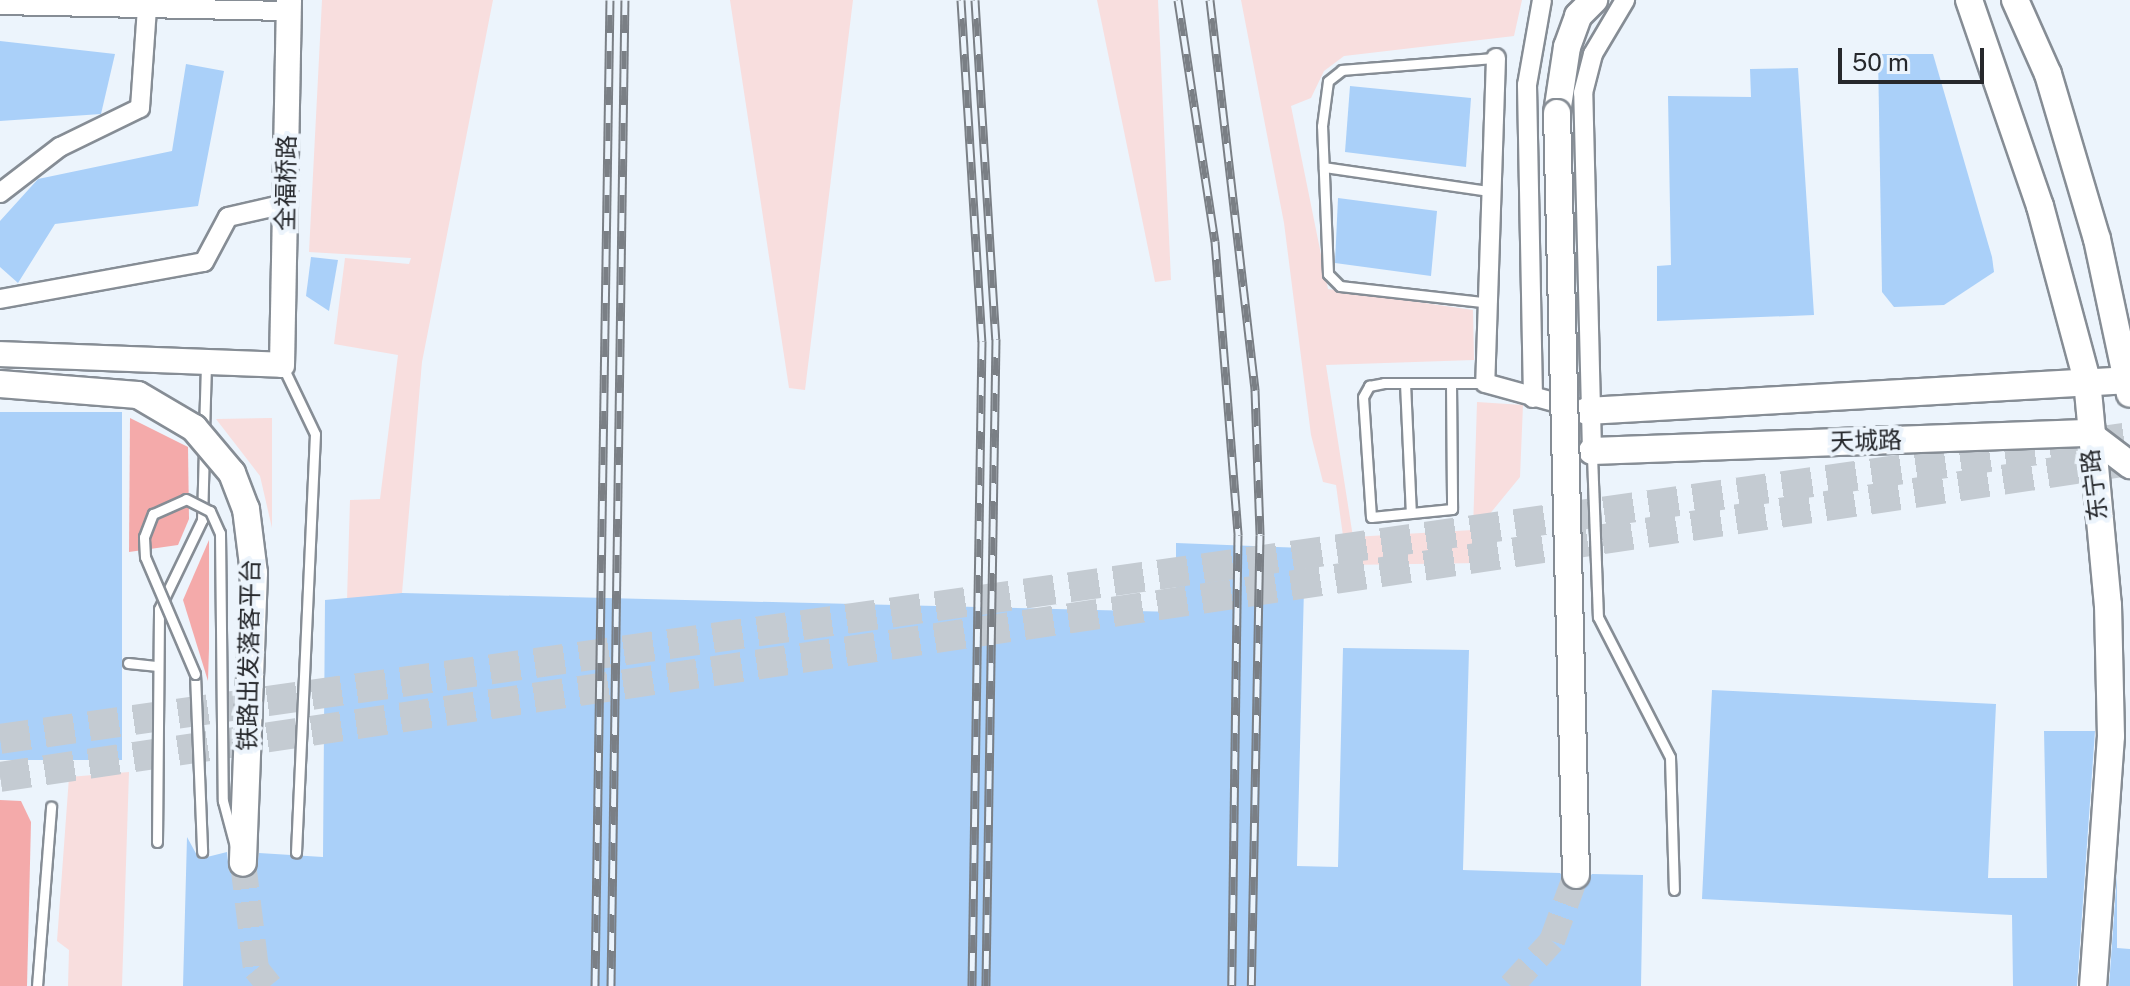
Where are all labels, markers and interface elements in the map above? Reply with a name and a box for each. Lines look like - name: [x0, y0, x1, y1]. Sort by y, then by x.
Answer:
- scale bar: [1842, 32, 1988, 82]
- text: 50 m: [1852, 48, 1909, 76]
- street label: 全福桥路: [271, 135, 301, 231]
- street label: 天城路: [1830, 425, 1902, 457]
- street label: 东宁路: [2075, 448, 2113, 522]
- street label: 铁路出发落客平台: [233, 559, 265, 751]

